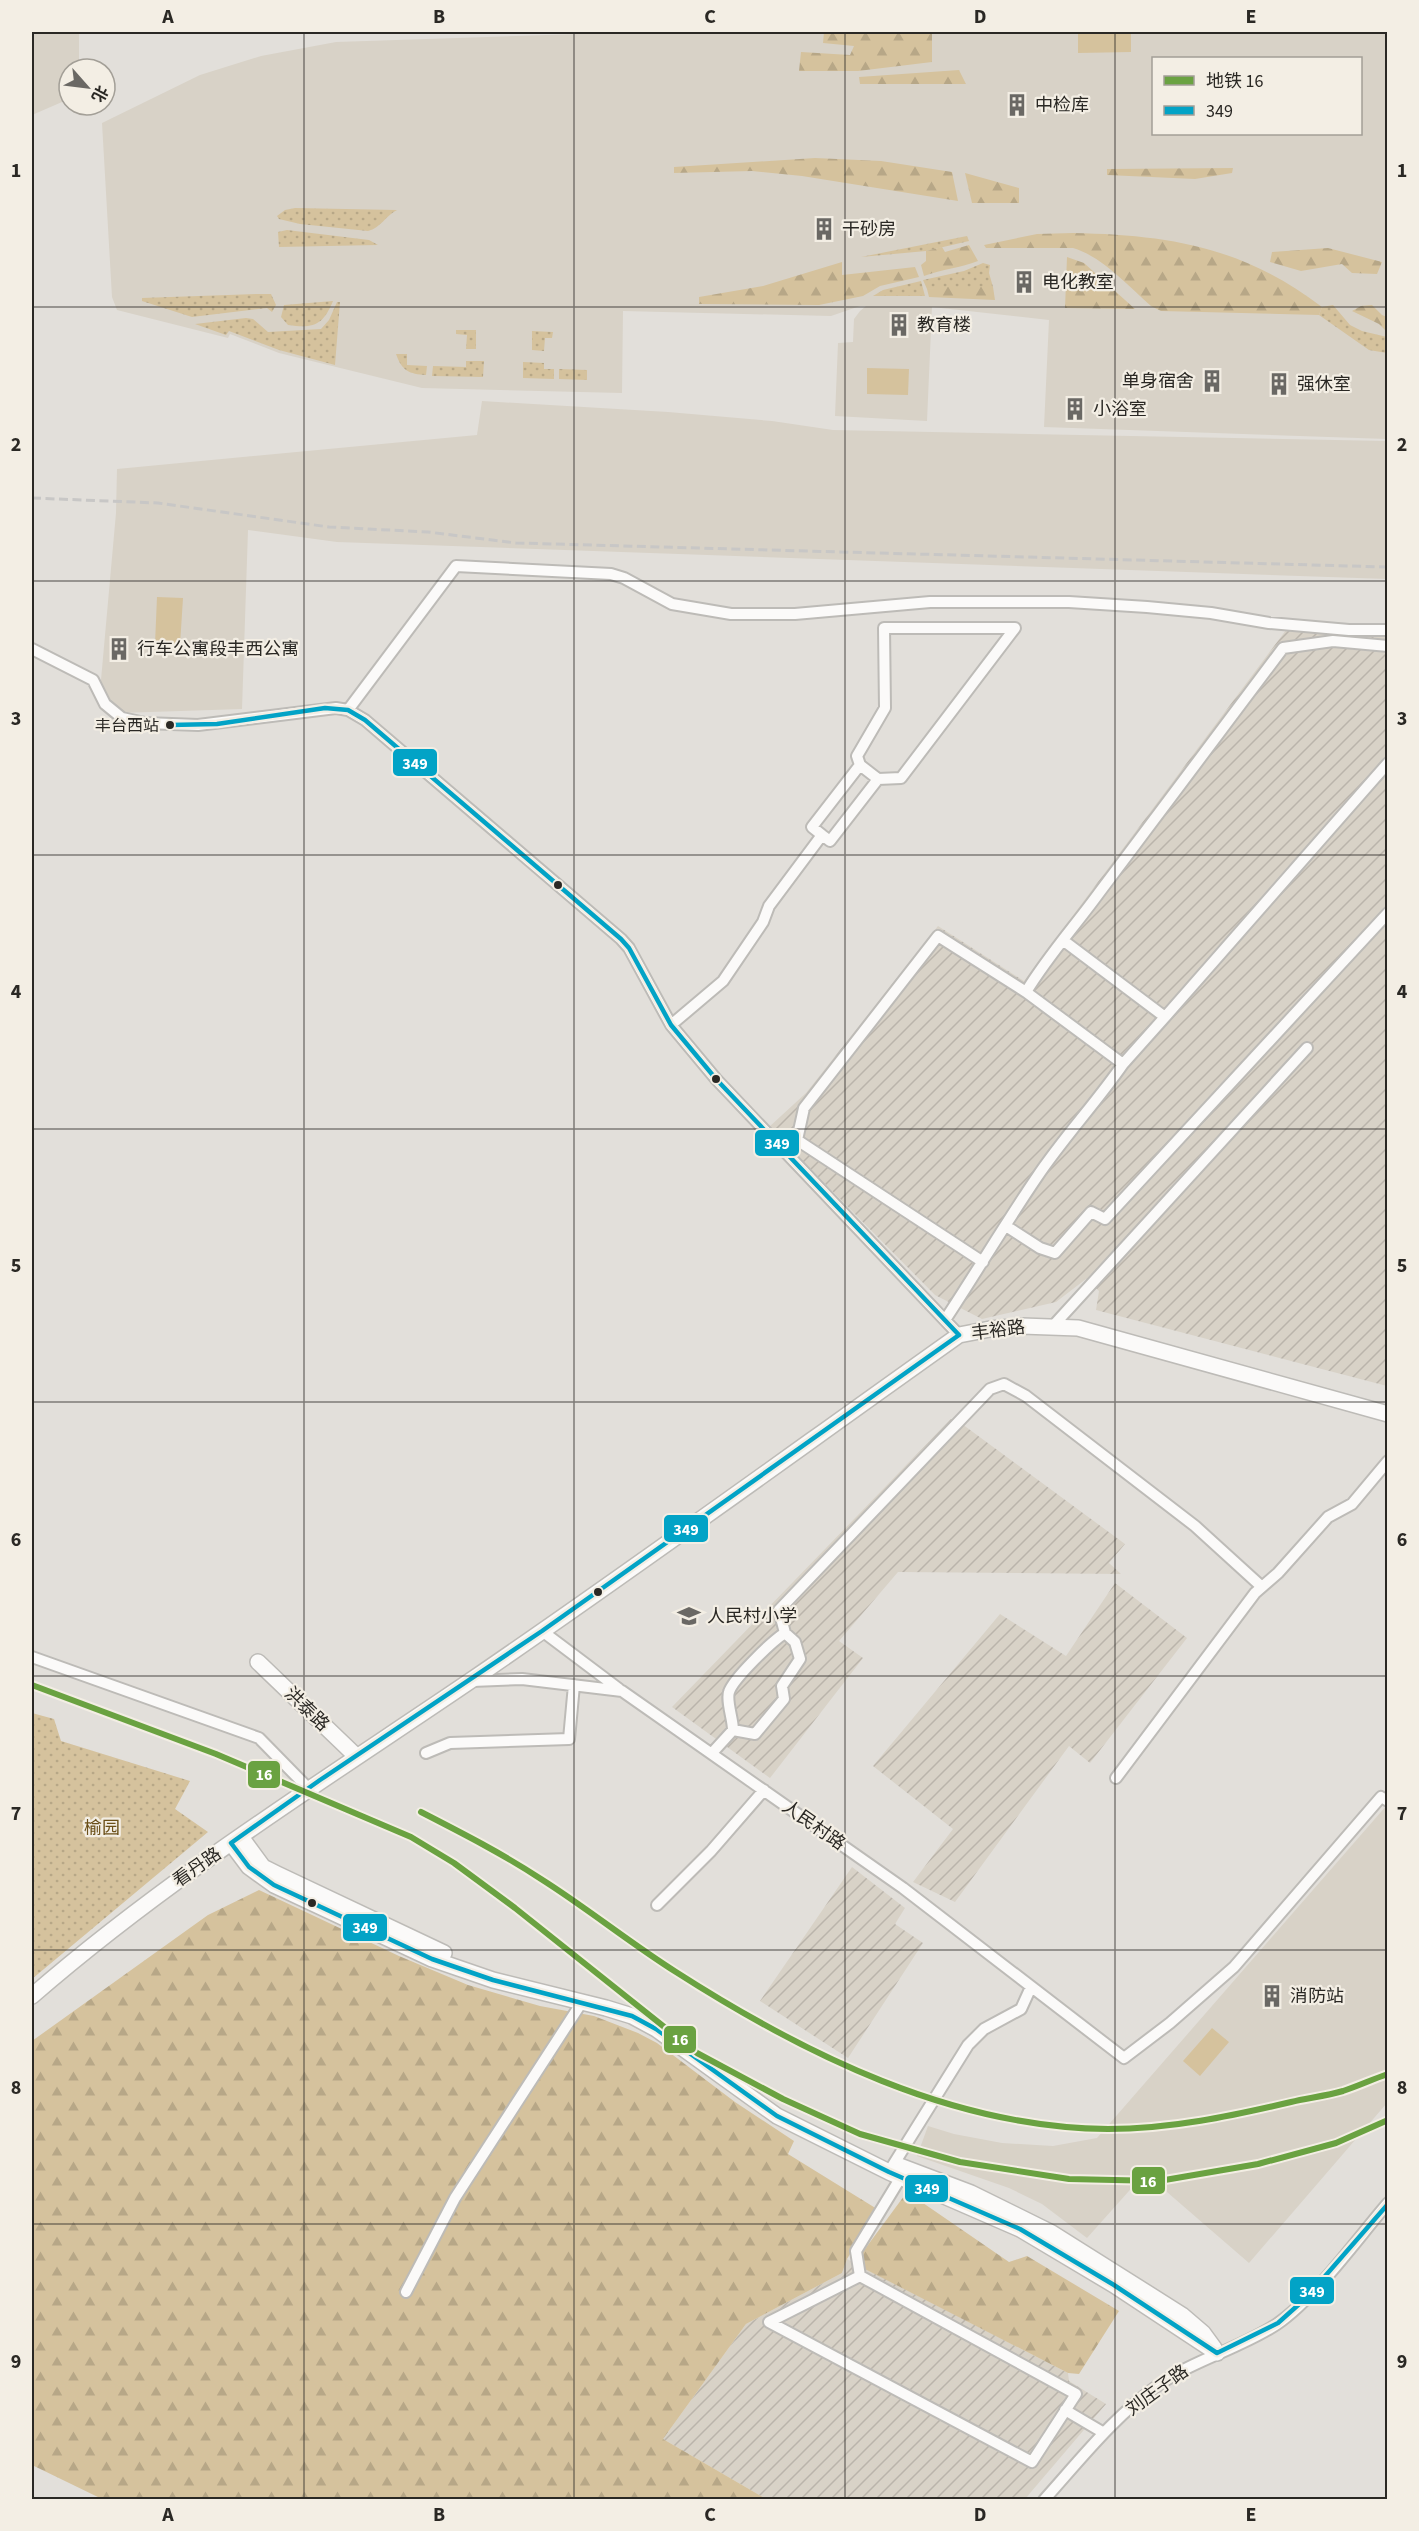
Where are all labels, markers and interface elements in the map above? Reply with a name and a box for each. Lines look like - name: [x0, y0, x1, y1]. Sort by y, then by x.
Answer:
- text: A: [161, 3, 174, 31]
- text: B: [433, 3, 445, 31]
- text: C: [704, 3, 716, 31]
- text: D: [974, 3, 986, 31]
- text: E: [1246, 3, 1256, 31]
- north arrow: [57, 57, 117, 117]
- legend: [1152, 57, 1362, 135]
- text: 地铁 16: [1206, 69, 1264, 94]
- text: 北: [86, 81, 113, 106]
- building icon: 中检库: [1004, 92, 1030, 118]
- place label: 中检库: [1035, 93, 1089, 118]
- text: 349: [1206, 99, 1233, 124]
- text: 1: [11, 157, 21, 185]
- text: 1: [1397, 157, 1407, 185]
- building icon: 干砂房: [811, 216, 837, 242]
- place label: 干砂房: [842, 217, 896, 242]
- building icon: 电化教室: [1011, 269, 1037, 295]
- place label: 电化教室: [1042, 270, 1114, 295]
- building icon: 教育楼: [886, 312, 912, 338]
- place label: 教育楼: [917, 313, 971, 338]
- building icon: 单身宿舍: [1199, 368, 1225, 394]
- place label: 单身宿舍: [1122, 369, 1194, 394]
- building icon: 强休室: [1266, 371, 1292, 397]
- place label: 强休室: [1297, 372, 1351, 397]
- building icon: 小浴室: [1062, 396, 1088, 422]
- place label: 小浴室: [1093, 397, 1147, 422]
- text: 2: [11, 431, 21, 459]
- text: 2: [1397, 431, 1407, 459]
- building icon: 行车公寓段丰西公寓: [106, 636, 132, 662]
- place label: 行车公寓段丰西公寓: [137, 637, 299, 662]
- text: 3: [11, 705, 21, 733]
- text: 3: [1397, 705, 1407, 733]
- place label: 丰台西站: [95, 715, 159, 737]
- marker: 丰台西站: [164, 719, 176, 731]
- line badge: 349: [392, 748, 438, 777]
- text: 349: [402, 753, 428, 775]
- unlabelled marker: [552, 879, 564, 891]
- text: 4: [11, 978, 22, 1006]
- text: 4: [1397, 978, 1408, 1006]
- unlabelled marker: [710, 1073, 722, 1085]
- line badge: 349: [754, 1129, 800, 1157]
- text: 349: [764, 1133, 790, 1155]
- text: 5: [11, 1252, 21, 1280]
- text: 5: [1397, 1252, 1407, 1280]
- street label: 丰裕路: [970, 1315, 1026, 1346]
- line badge: 349: [663, 1514, 709, 1543]
- text: 349: [673, 1519, 699, 1541]
- text: 6: [11, 1526, 21, 1554]
- text: 6: [1397, 1526, 1407, 1554]
- unlabelled marker: [592, 1586, 604, 1598]
- school or university icon: 人民村小学: [676, 1603, 702, 1629]
- place label: 人民村小学: [707, 1604, 797, 1629]
- street label: 洪泰路: [279, 1682, 335, 1737]
- line badge: 16: [247, 1760, 281, 1789]
- text: 16: [256, 1764, 272, 1786]
- street label: 人民村路: [777, 1795, 850, 1856]
- text: 7: [11, 1800, 21, 1828]
- text: 7: [1397, 1800, 1407, 1828]
- park label: 榆园: [84, 1816, 120, 1841]
- street label: 看丹路: [168, 1842, 227, 1893]
- unlabelled marker: [306, 1897, 318, 1909]
- line badge: 349: [342, 1913, 388, 1942]
- text: 349: [352, 1917, 378, 1939]
- building icon: 消防站: [1259, 1983, 1285, 2009]
- place label: 消防站: [1290, 1984, 1344, 2009]
- line badge: 16: [663, 2025, 697, 2054]
- text: 16: [672, 2029, 688, 2051]
- text: 8: [11, 2074, 21, 2102]
- text: 8: [1397, 2074, 1407, 2102]
- line badge: 16: [1131, 2166, 1166, 2195]
- text: 16: [1140, 2171, 1156, 2193]
- line badge: 349: [904, 2174, 949, 2203]
- text: 349: [914, 2178, 940, 2200]
- line badge: 349: [1289, 2276, 1335, 2305]
- text: 349: [1299, 2281, 1325, 2303]
- text: 9: [11, 2348, 21, 2376]
- text: 9: [1397, 2348, 1407, 2376]
- street label: 刘庄子路: [1121, 2359, 1194, 2422]
- text: A: [161, 2501, 174, 2529]
- text: B: [433, 2501, 445, 2529]
- text: C: [704, 2501, 716, 2529]
- text: D: [974, 2501, 986, 2529]
- text: E: [1246, 2501, 1256, 2529]

